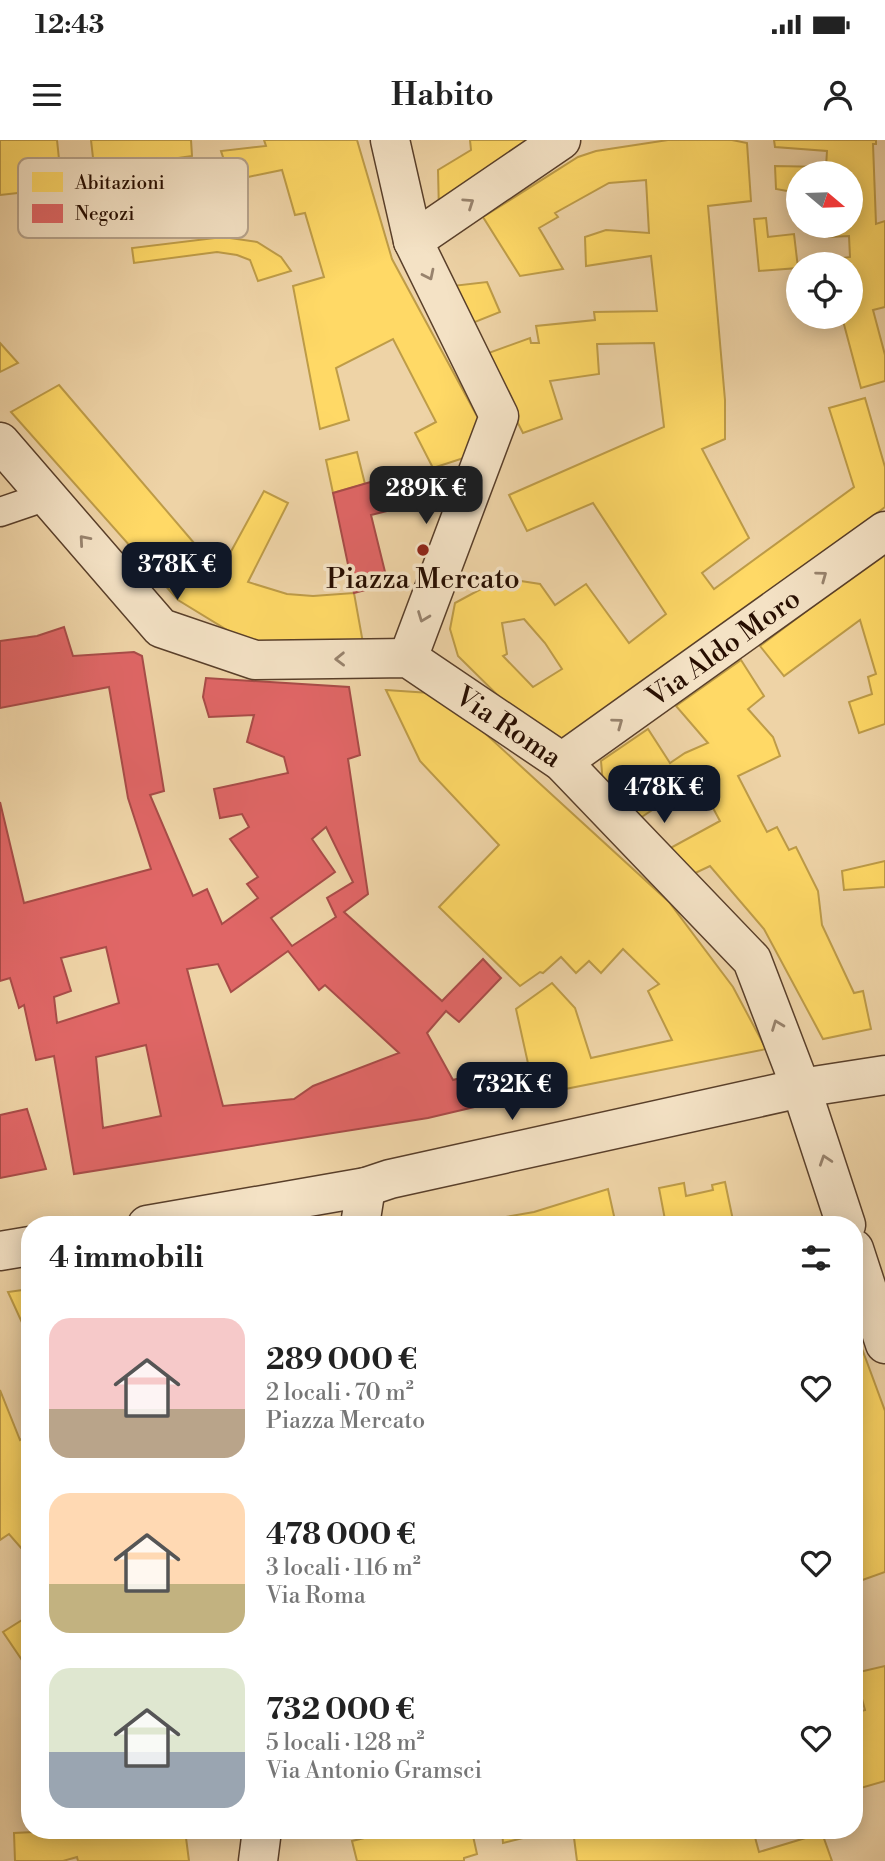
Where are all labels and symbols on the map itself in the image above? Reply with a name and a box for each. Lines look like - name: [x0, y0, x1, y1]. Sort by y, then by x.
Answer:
- legend: [18, 158, 248, 238]
- north arrow: [786, 161, 863, 238]
- text: Abitazioni: [74, 171, 165, 195]
- one-way arrow: [462, 198, 475, 211]
- text: Negozi: [75, 202, 134, 226]
- one-way arrow: [421, 268, 435, 280]
- pin: 289K €: [369, 466, 483, 526]
- one-way arrow: [80, 535, 92, 548]
- pin: 378K €: [120, 542, 234, 602]
- marker: Piazza Mercato: [415, 542, 431, 558]
- place label: Piazza Mercato: [326, 562, 520, 597]
- one-way arrow: [815, 572, 827, 584]
- street label: Via Aldo Moro: [639, 581, 808, 715]
- one-way arrow: [418, 611, 432, 623]
- one-way arrow: [334, 651, 344, 667]
- street label: Via Roma: [447, 678, 569, 776]
- one-way arrow: [610, 718, 622, 731]
- pin: 478K €: [607, 766, 721, 825]
- one-way arrow: [771, 1019, 785, 1031]
- pin: 732K €: [455, 1062, 569, 1122]
- one-way arrow: [819, 1154, 833, 1167]

